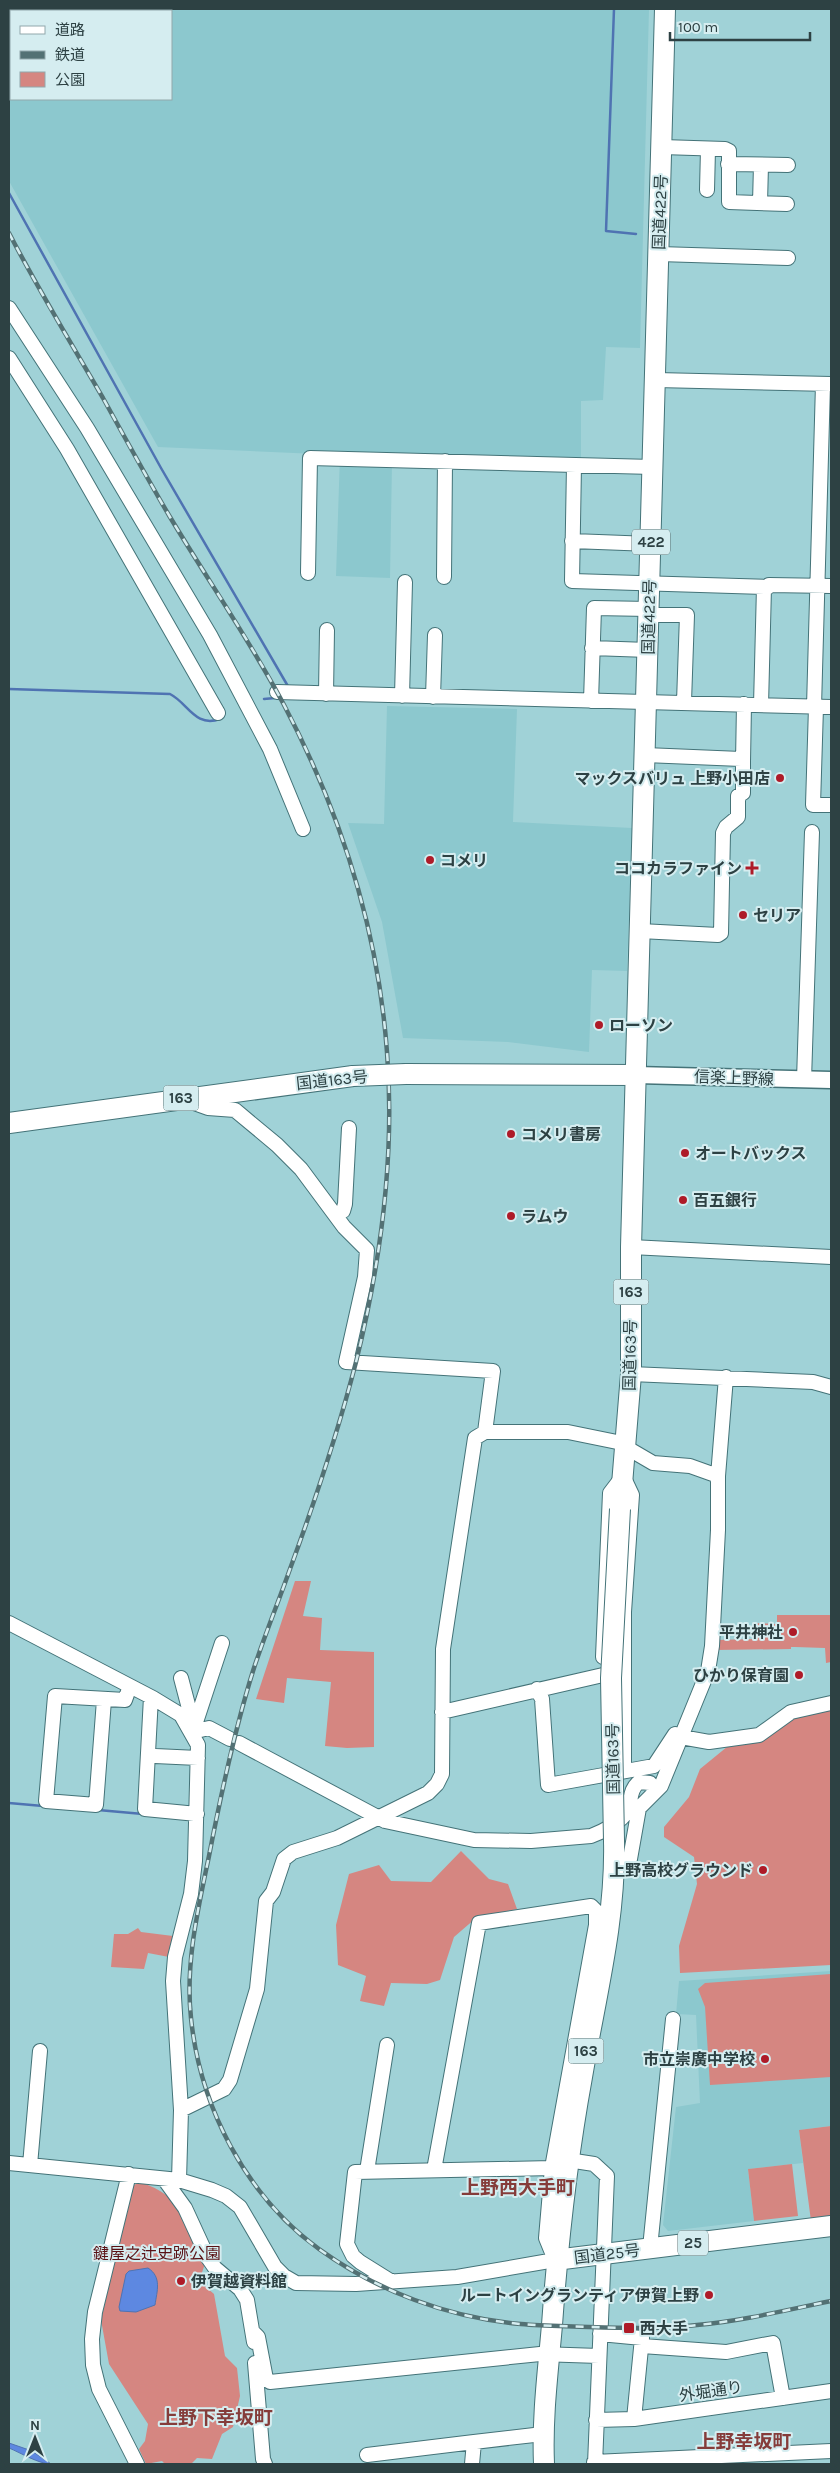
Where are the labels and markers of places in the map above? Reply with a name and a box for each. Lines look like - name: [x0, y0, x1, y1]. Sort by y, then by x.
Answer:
- place label: マックスバリュ 上野小田店: [574, 769, 770, 788]
- marker: マックスバリュ 上野小田店: [774, 772, 786, 784]
- place label: コメリ: [440, 851, 488, 870]
- marker: コメリ: [424, 854, 436, 866]
- place label: ココカラファイン: [614, 859, 742, 878]
- marker: ココカラファイン: [746, 862, 758, 874]
- place label: セリア: [753, 906, 801, 925]
- marker: セリア: [737, 909, 749, 921]
- place label: ローソン: [609, 1016, 673, 1035]
- marker: ローソン: [593, 1019, 605, 1031]
- place label: コメリ書房: [521, 1125, 601, 1144]
- marker: コメリ書房: [505, 1128, 517, 1140]
- place label: オートバックス: [695, 1144, 807, 1163]
- marker: オートバックス: [679, 1147, 691, 1159]
- place label: 百五銀行: [693, 1191, 757, 1210]
- marker: 百五銀行: [677, 1194, 689, 1206]
- place label: ラムウ: [521, 1207, 569, 1226]
- marker: ラムウ: [505, 1210, 517, 1222]
- place label: 平井神社: [719, 1623, 783, 1642]
- marker: 平井神社: [787, 1626, 799, 1638]
- place label: ひかり保育園: [693, 1666, 789, 1685]
- marker: ひかり保育園: [793, 1669, 805, 1681]
- place label: 上野高校グラウンド: [609, 1861, 753, 1880]
- marker: 上野高校グラウンド: [757, 1864, 769, 1876]
- place label: 市立崇廣中学校: [643, 2050, 755, 2069]
- marker: 市立崇廣中学校: [759, 2053, 771, 2065]
- place label: 伊賀越資料館: [190, 2272, 287, 2291]
- marker: 伊賀越資料館: [175, 2275, 187, 2287]
- place label: ルートイングランティア伊賀上野: [460, 2286, 699, 2305]
- marker: ルートイングランティア伊賀上野: [703, 2289, 715, 2301]
- place label: 西大手: [640, 2319, 688, 2338]
- marker: 西大手: [622, 2321, 636, 2335]

